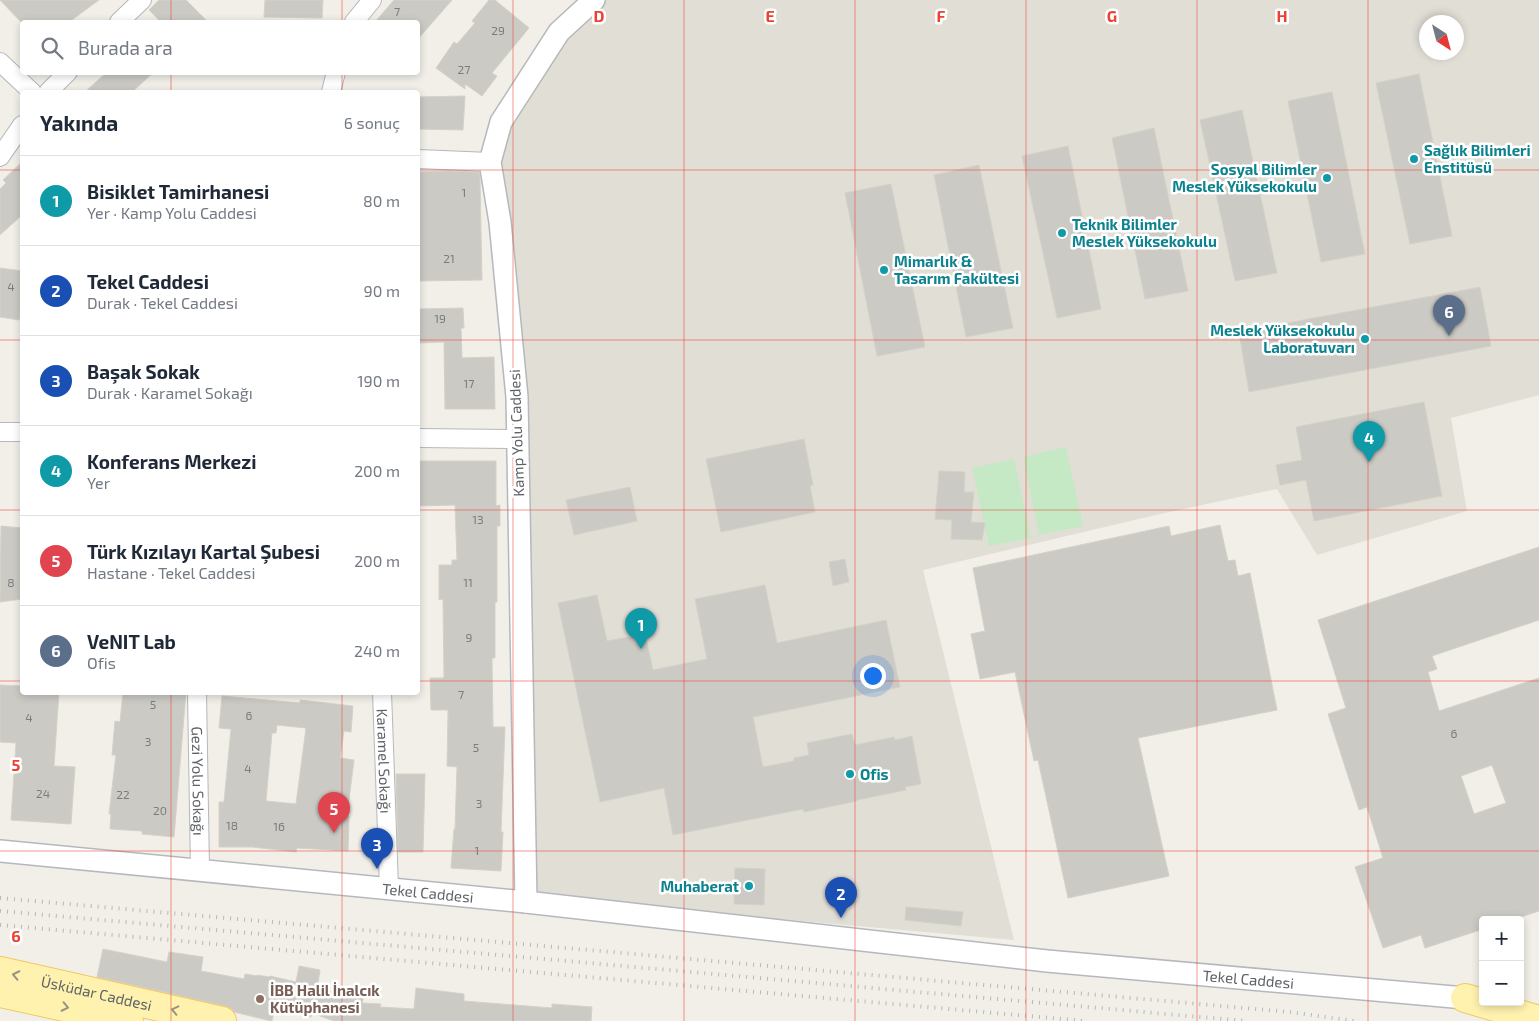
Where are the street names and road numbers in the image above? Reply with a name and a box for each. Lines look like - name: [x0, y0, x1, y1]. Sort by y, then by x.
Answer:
- street label: Kamp Yolu Caddesi: [505, 369, 527, 497]
- street label: Karamel Sokağı: [374, 708, 395, 814]
- street label: Gezi Yolu Sokağı: [189, 726, 208, 836]
- street label: Tekel Caddesi: [382, 879, 474, 906]
- street label: Tekel Caddesi: [1202, 966, 1295, 992]
- street label: Üsküdar Caddesi: [39, 972, 154, 1014]

